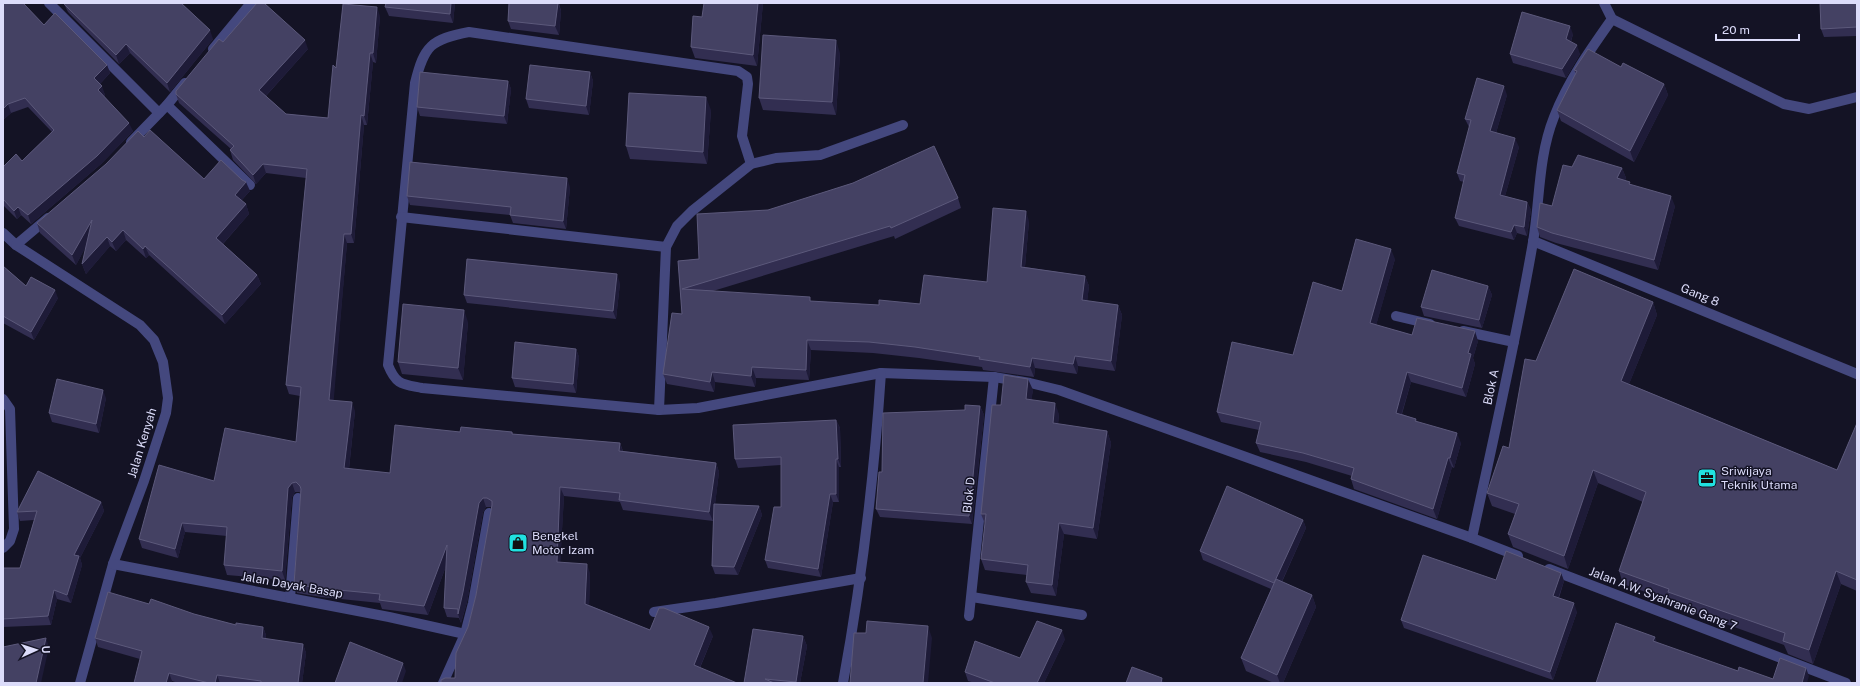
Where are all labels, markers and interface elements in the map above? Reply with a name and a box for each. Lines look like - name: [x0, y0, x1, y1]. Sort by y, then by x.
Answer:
- scale bar: [1716, 16, 1799, 42]
- text: 20 m: [1722, 23, 1750, 37]
- street label: Gang 8: [1679, 281, 1722, 309]
- street label: Blok A: [1480, 367, 1502, 406]
- street label: Jalan Kenyah: [125, 406, 159, 480]
- place label: Sriwijaya Teknik Utama: [1721, 464, 1797, 492]
- office icon: Sriwijaya Teknik Utama: [1696, 467, 1718, 489]
- street label: Blok D: [960, 476, 978, 514]
- place label: Bengkel Motor Izam: [532, 529, 594, 557]
- shop icon: Bengkel Motor Izam: [507, 532, 529, 554]
- street label: Jalan A.W. Syahranie Gang 7: [1587, 564, 1739, 634]
- street label: Jalan Dayak Basap: [240, 569, 344, 601]
- north arrow: [16, 630, 56, 670]
- text: U: [40, 645, 52, 654]

